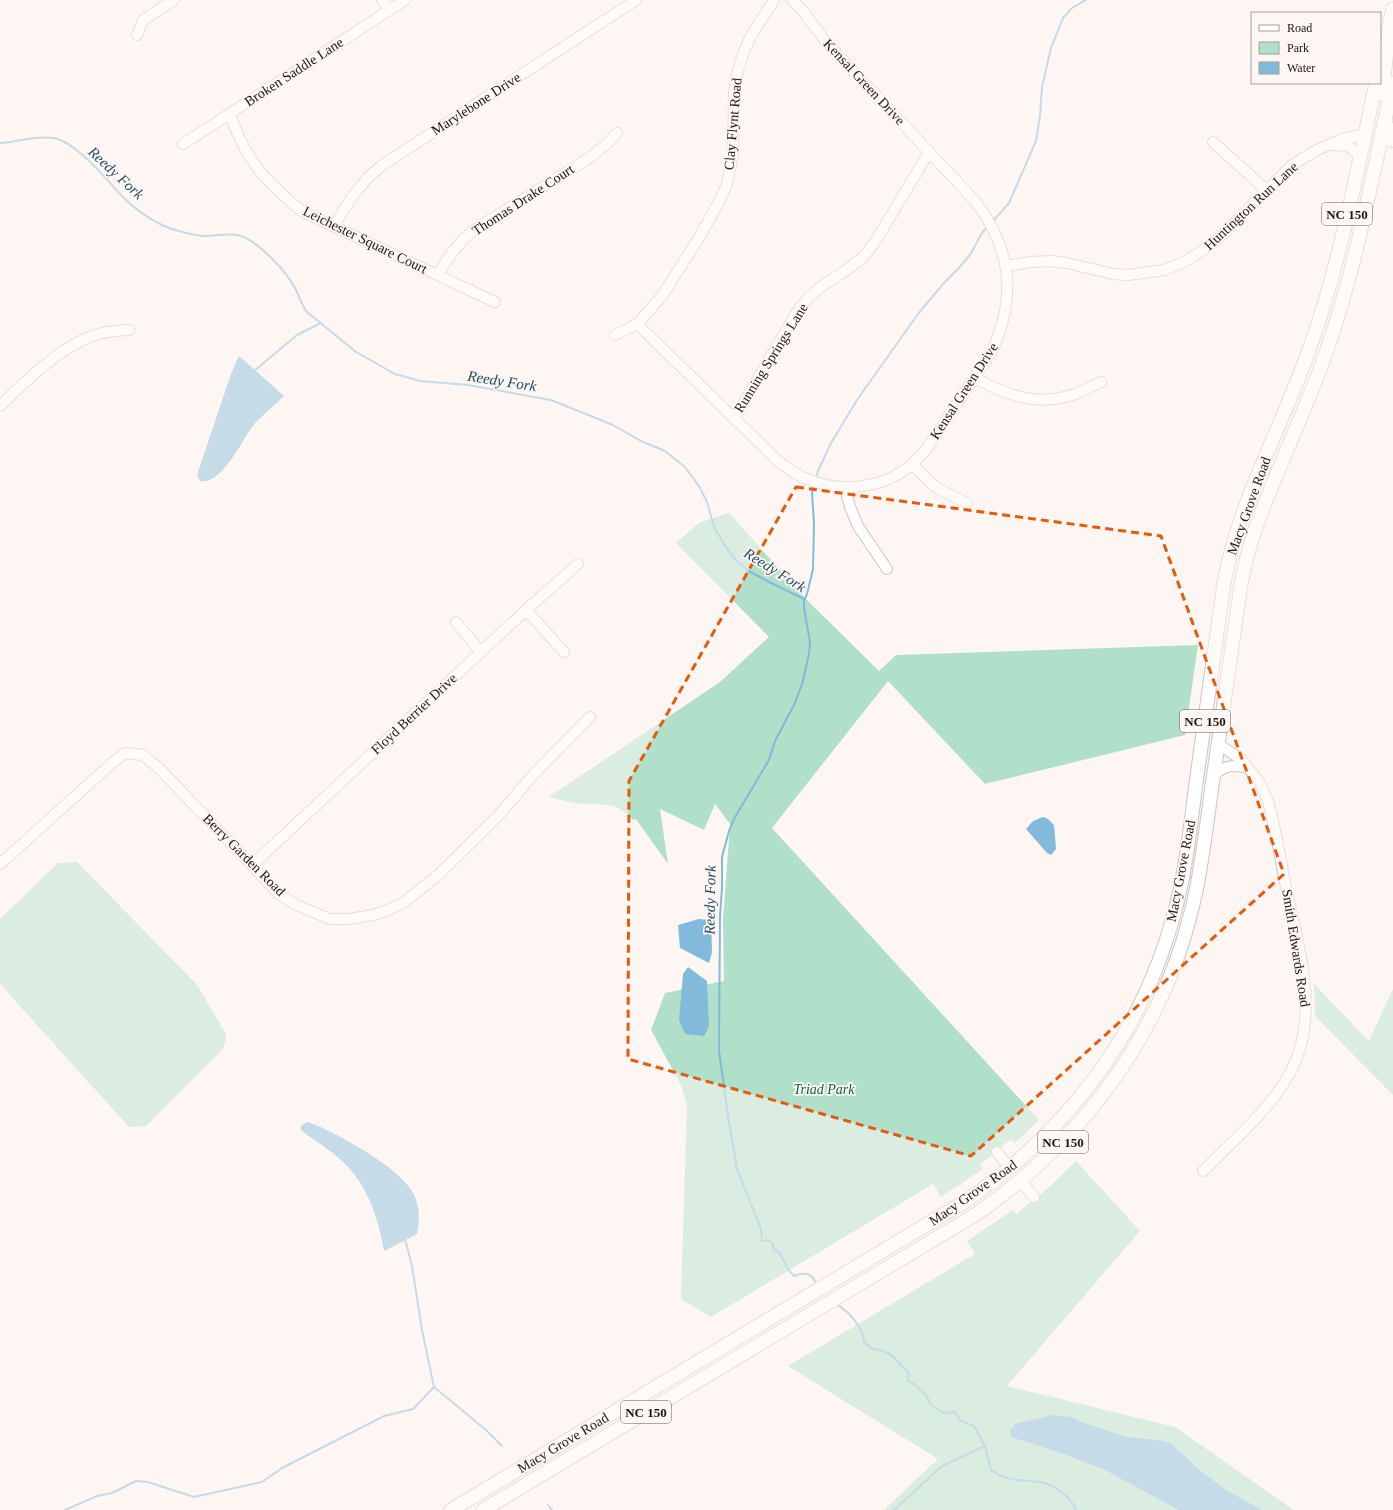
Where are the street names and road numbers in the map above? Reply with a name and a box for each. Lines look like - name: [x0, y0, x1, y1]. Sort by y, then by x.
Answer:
- street label: Broken Saddle Lane: [242, 35, 346, 109]
- street label: Kensal Green Drive: [820, 36, 908, 128]
- street label: Marylebone Drive: [429, 70, 523, 138]
- street label: Clay Flynt Road: [721, 77, 745, 171]
- street label: Huntington Run Lane: [1201, 159, 1301, 253]
- street label: Thomas Drake Court: [469, 161, 577, 238]
- street label: Leichester Square Court: [301, 203, 430, 277]
- road number: NC 150: [1322, 203, 1372, 225]
- street label: Running Springs Lane: [731, 301, 811, 415]
- street label: Kensal Green Drive: [927, 340, 1001, 442]
- street label: Macy Grove Road: [1224, 455, 1274, 557]
- street label: Floyd Berrier Drive: [368, 671, 460, 757]
- road number: NC 150: [1180, 710, 1230, 732]
- street label: Berry Garden Road: [200, 811, 288, 899]
- street label: Macy Grove Road: [1164, 819, 1198, 923]
- street label: Smith Edwards Road: [1279, 888, 1313, 1008]
- road number: NC 150: [1038, 1131, 1088, 1153]
- street label: Macy Grove Road: [926, 1157, 1020, 1229]
- road number: NC 150: [621, 1401, 671, 1423]
- street label: Macy Grove Road: [515, 1410, 611, 1476]

